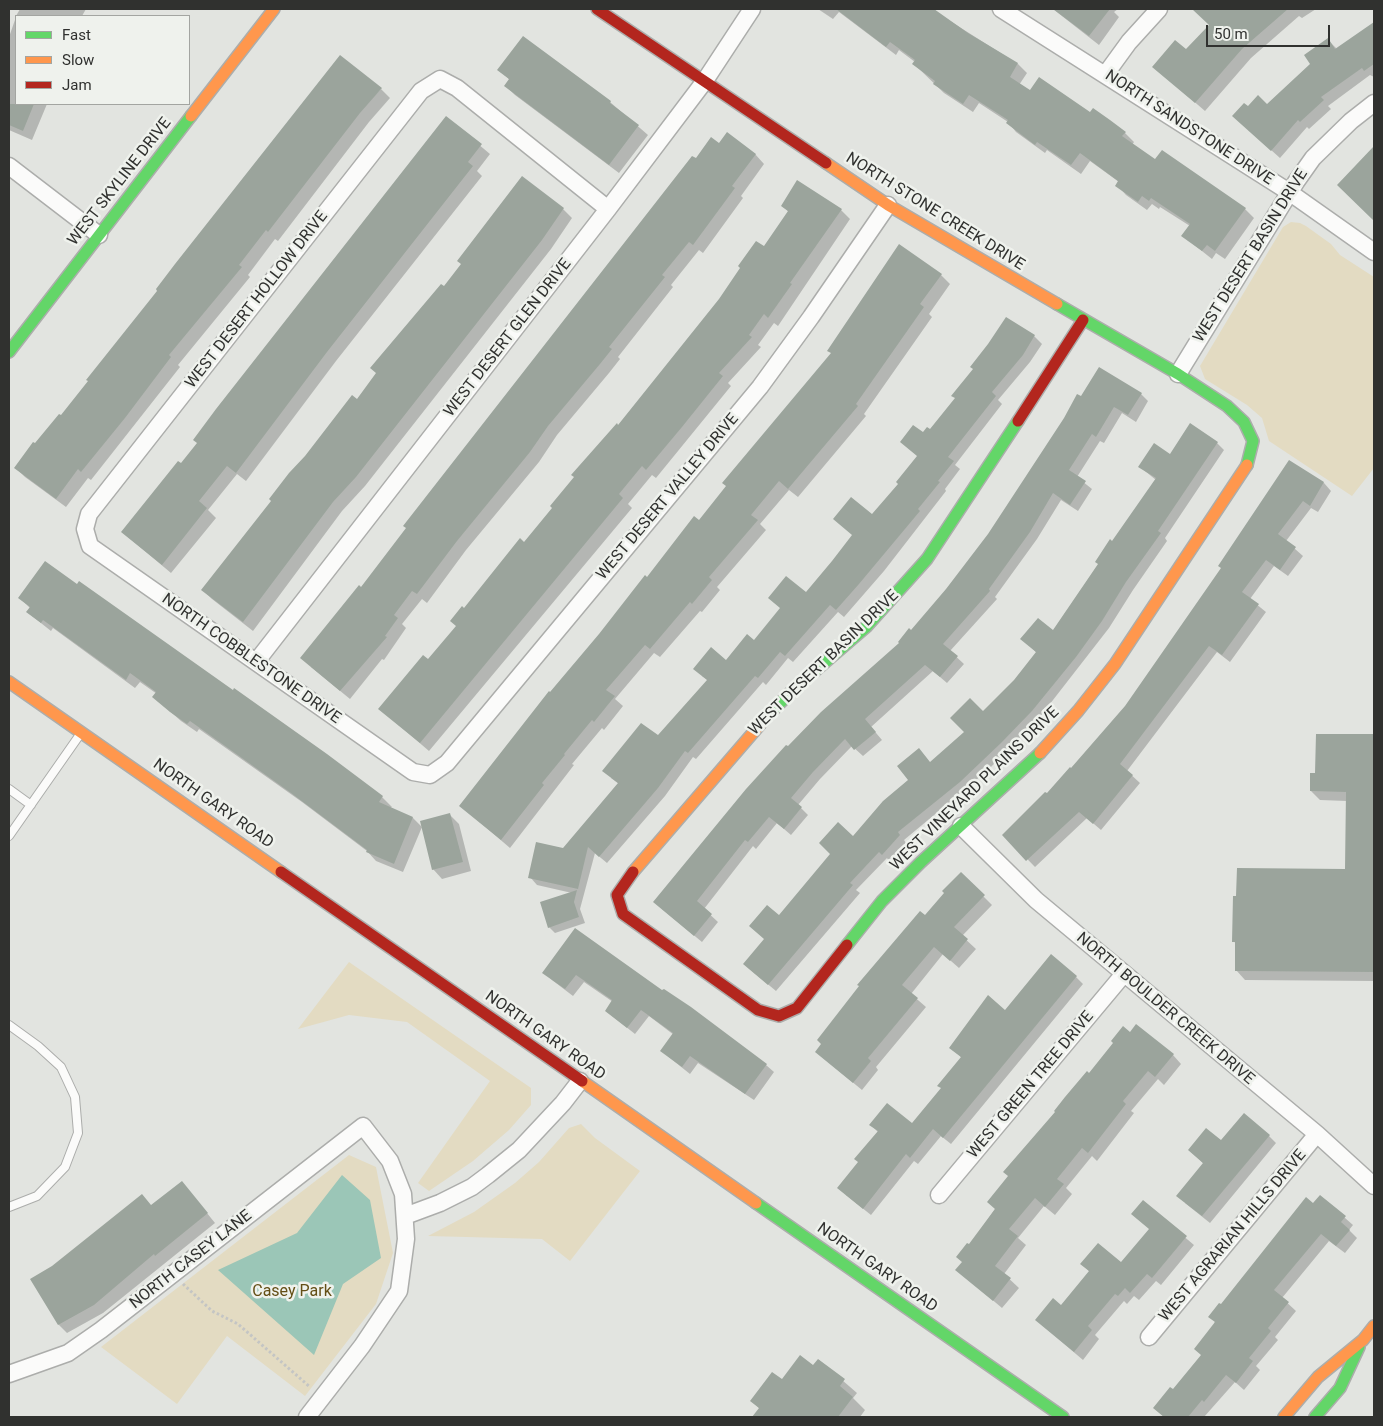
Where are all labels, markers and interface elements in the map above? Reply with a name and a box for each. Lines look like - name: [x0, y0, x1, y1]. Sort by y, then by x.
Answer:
- legend: [15, 15, 190, 105]
- scale bar: [1208, 15, 1332, 47]
- text: 50 m: [1214, 25, 1248, 43]
- text: Fast: [62, 26, 91, 44]
- text: Slow: [62, 51, 94, 69]
- street label: NORTH SANDSTONE DRIVE: [1101, 66, 1277, 190]
- text: Jam: [62, 76, 92, 94]
- street label: WEST SKYLINE DRIVE: [64, 114, 176, 250]
- street label: NORTH STONE CREEK DRIVE: [842, 149, 1028, 275]
- street label: WEST DESERT BASIN DRIVE: [1190, 166, 1312, 346]
- street label: WEST DESERT HOLLOW DRIVE: [182, 208, 332, 392]
- street label: WEST DESERT GLEN DRIVE: [440, 255, 576, 421]
- street label: WEST DESERT VALLEY DRIVE: [593, 410, 743, 584]
- street label: WEST DESERT BASIN DRIVE: [745, 586, 903, 740]
- street label: NORTH COBBLESTONE DRIVE: [158, 590, 344, 728]
- street label: WEST VINEYARD PLAINS DRIVE: [887, 703, 1063, 875]
- street label: NORTH GARY ROAD: [149, 755, 277, 853]
- street label: NORTH BOULDER CREEK DRIVE: [1072, 929, 1258, 1089]
- street label: NORTH GARY ROAD: [481, 987, 609, 1085]
- street label: WEST GREEN TREE DRIVE: [964, 1008, 1098, 1162]
- street label: WEST AGRARIAN HILLS DRIVE: [1155, 1146, 1311, 1326]
- street label: NORTH CASEY LANE: [126, 1206, 256, 1314]
- street label: NORTH GARY ROAD: [813, 1219, 941, 1317]
- park label: Casey Park: [252, 1282, 332, 1302]

